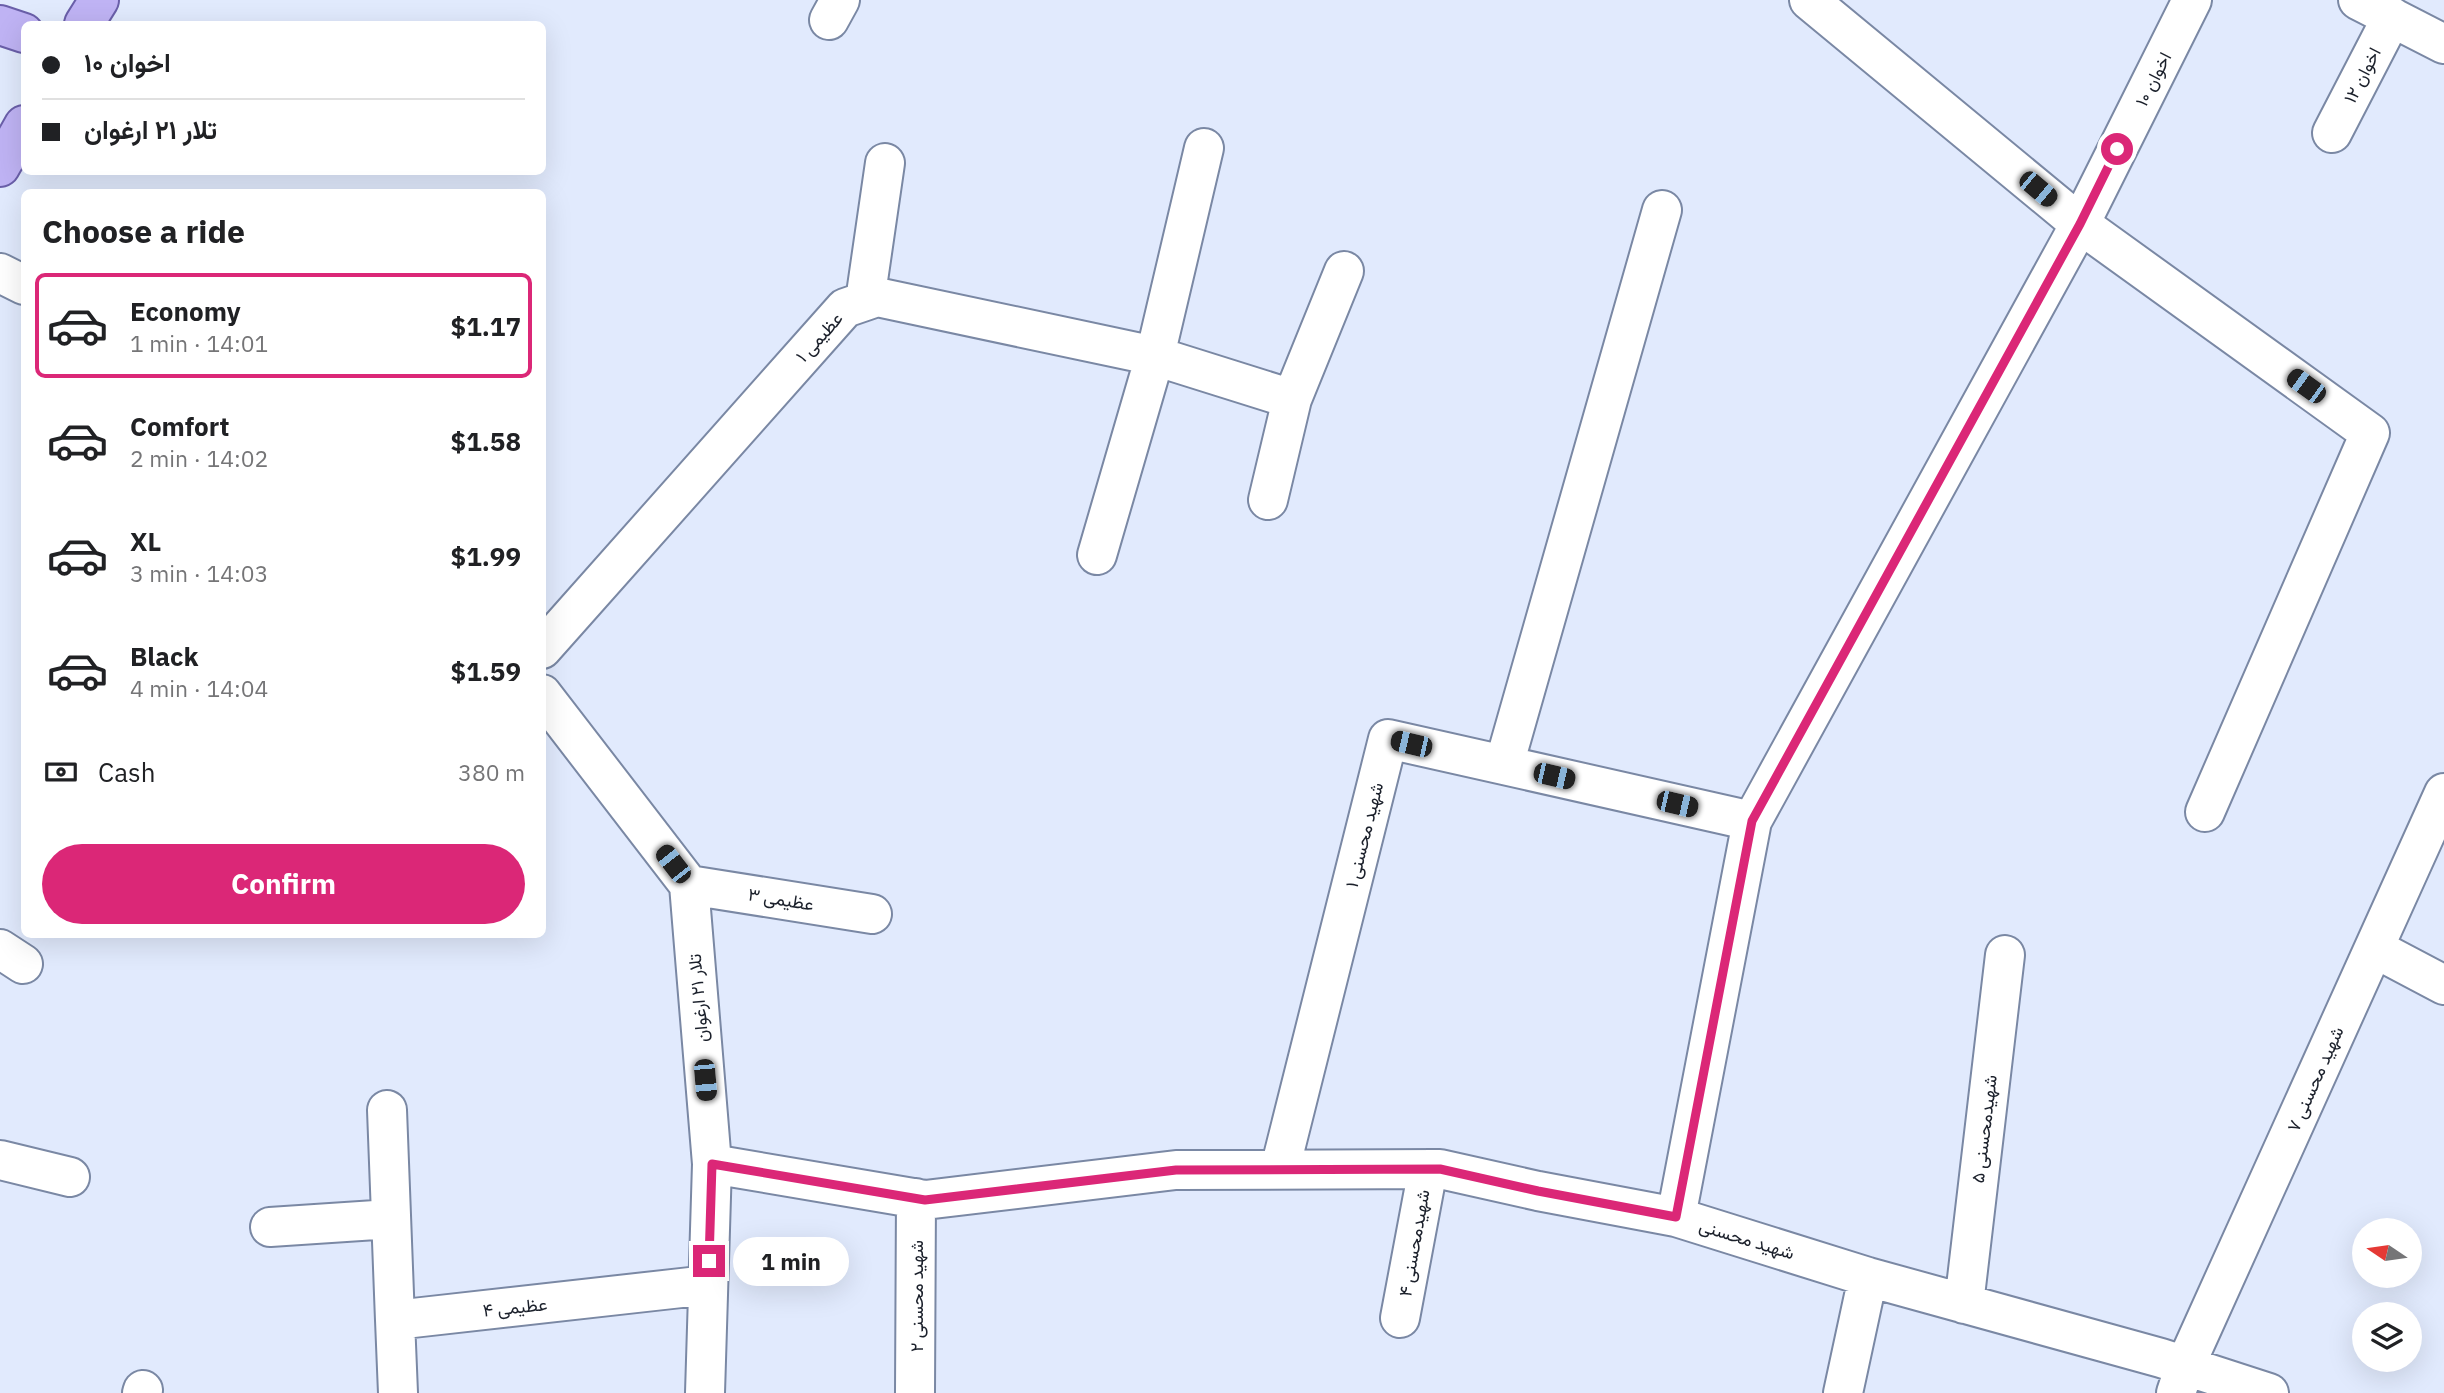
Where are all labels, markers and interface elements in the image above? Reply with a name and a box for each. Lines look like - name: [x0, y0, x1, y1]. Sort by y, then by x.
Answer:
- street label: اخوان ۱۲: [2338, 43, 2386, 107]
- text: اخوان ۱۰: [84, 45, 171, 79]
- street label: اخوان ۱۰: [2130, 48, 2176, 110]
- text: تلار ۲۱ ارغوان: [84, 112, 217, 146]
- route start: [2101, 133, 2133, 165]
- car: [2016, 167, 2061, 211]
- text: Choose a ride: [42, 210, 245, 252]
- icon: car: [46, 294, 109, 357]
- text: Economy: [130, 294, 241, 328]
- street label: عظیمی ۱: [790, 307, 848, 367]
- text: $1.17: [451, 309, 521, 343]
- text: 1 min · 14:01: [130, 328, 268, 358]
- car: [2283, 365, 2330, 407]
- icon: car: [46, 409, 109, 472]
- text: Comfort: [130, 409, 229, 443]
- text: $1.58: [451, 424, 521, 458]
- text: 2 min · 14:02: [130, 443, 268, 473]
- icon: car: [46, 524, 109, 587]
- text: XL: [130, 524, 161, 558]
- text: $1.99: [451, 539, 521, 573]
- text: 3 min · 14:03: [130, 558, 268, 588]
- icon: car: [46, 639, 109, 702]
- text: Black: [130, 639, 198, 673]
- text: $1.59: [451, 654, 521, 688]
- text: 4 min · 14:04: [130, 673, 268, 703]
- car: [1389, 729, 1434, 759]
- icon: cash: [42, 753, 80, 791]
- text: Cash: [98, 755, 155, 789]
- text: 380 m: [458, 757, 525, 787]
- car: [1532, 761, 1577, 791]
- street label: شهید محسنی ۱: [1340, 780, 1388, 890]
- car: [1655, 789, 1700, 819]
- car: [652, 841, 695, 887]
- button: Confirm: [42, 844, 525, 924]
- street label: عظیمی ۳: [746, 882, 816, 916]
- street label: تلار ۲۱ ارغوان: [683, 953, 713, 1043]
- street label: شهید محسنی ۷: [2281, 1023, 2349, 1135]
- car: [693, 1058, 718, 1102]
- street label: شهیدمحسنی ۵: [1966, 1074, 2002, 1184]
- street label: شهیدمحسنی ۴: [1393, 1188, 1435, 1298]
- street label: شهید محسنی: [1697, 1214, 1797, 1264]
- north arrow: [2352, 1218, 2422, 1288]
- map controls: [2352, 1218, 2422, 1372]
- callout: 1 min: [734, 1236, 849, 1286]
- street label: شهید محسنی ۲: [905, 1240, 928, 1352]
- route end: [693, 1245, 725, 1277]
- text: 1 min: [761, 1246, 821, 1276]
- street label: عظیمی ۴: [482, 1292, 548, 1322]
- button: layers: [2352, 1302, 2422, 1372]

